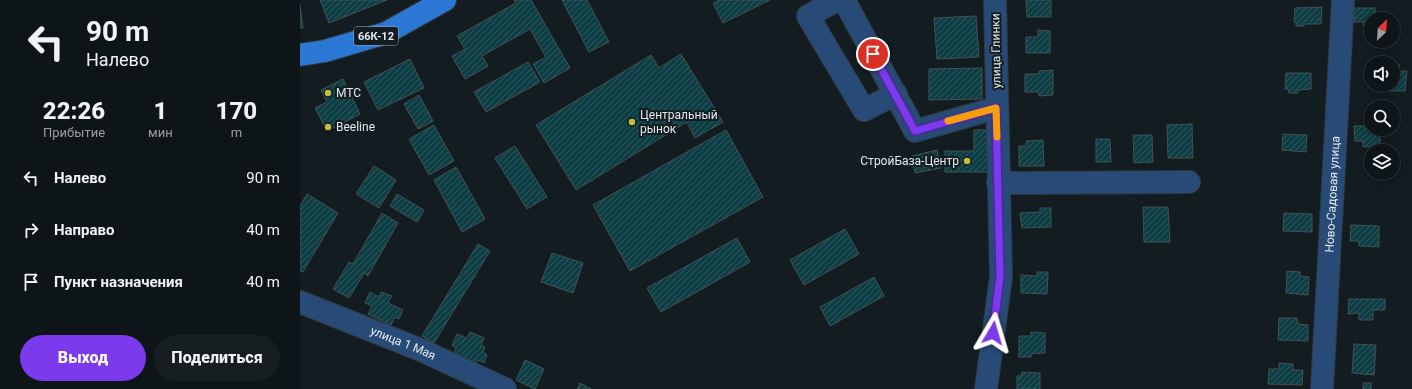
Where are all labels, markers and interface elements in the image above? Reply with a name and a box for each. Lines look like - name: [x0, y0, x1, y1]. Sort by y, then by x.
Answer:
- north arrow: [1364, 12, 1400, 48]
- map controls: [1364, 12, 1400, 180]
- street label: улица Глинки: [988, 13, 1004, 89]
- text: 90 m: [86, 15, 149, 48]
- icon: left: [20, 16, 72, 68]
- road number: 66К-12: [354, 27, 398, 45]
- pin: [856, 37, 890, 71]
- icon: arrive: [862, 43, 884, 65]
- text: Налево: [86, 49, 149, 70]
- button: sound: [1364, 56, 1400, 92]
- place label: МТС: [336, 86, 361, 100]
- marker: МТС: [323, 88, 333, 98]
- text: 22:26: [43, 97, 105, 125]
- text: 1: [153, 97, 167, 125]
- text: 170: [216, 97, 257, 125]
- button: search: [1364, 100, 1400, 136]
- place label: Центральный рынок: [640, 108, 718, 136]
- marker: Центральный рынок: [627, 117, 637, 127]
- place label: Beeline: [336, 120, 375, 134]
- marker: Beeline: [323, 122, 333, 132]
- text: Прибытие: [43, 125, 105, 140]
- text: мин: [148, 125, 173, 140]
- text: m: [231, 125, 242, 140]
- street label: Ново-Садовая улица: [1322, 136, 1343, 253]
- button: layers: [1364, 144, 1400, 180]
- place label: СтройБаза-Центр: [860, 154, 959, 168]
- marker: СтройБаза-Центр: [962, 156, 972, 166]
- icon: left: [20, 167, 42, 189]
- text: Налево: [54, 169, 106, 187]
- text: 90 m: [246, 169, 280, 187]
- icon: right: [20, 219, 42, 241]
- text: Направо: [54, 221, 115, 239]
- text: 40 m: [246, 221, 280, 239]
- icon: arrive: [20, 271, 42, 293]
- text: Пункт назначения: [54, 273, 183, 291]
- text: 40 m: [246, 273, 280, 291]
- position arrow: [972, 312, 1014, 354]
- street label: улица 1 Мая: [368, 324, 438, 363]
- button: Выход: [20, 335, 146, 381]
- button: Поделиться: [154, 335, 280, 381]

